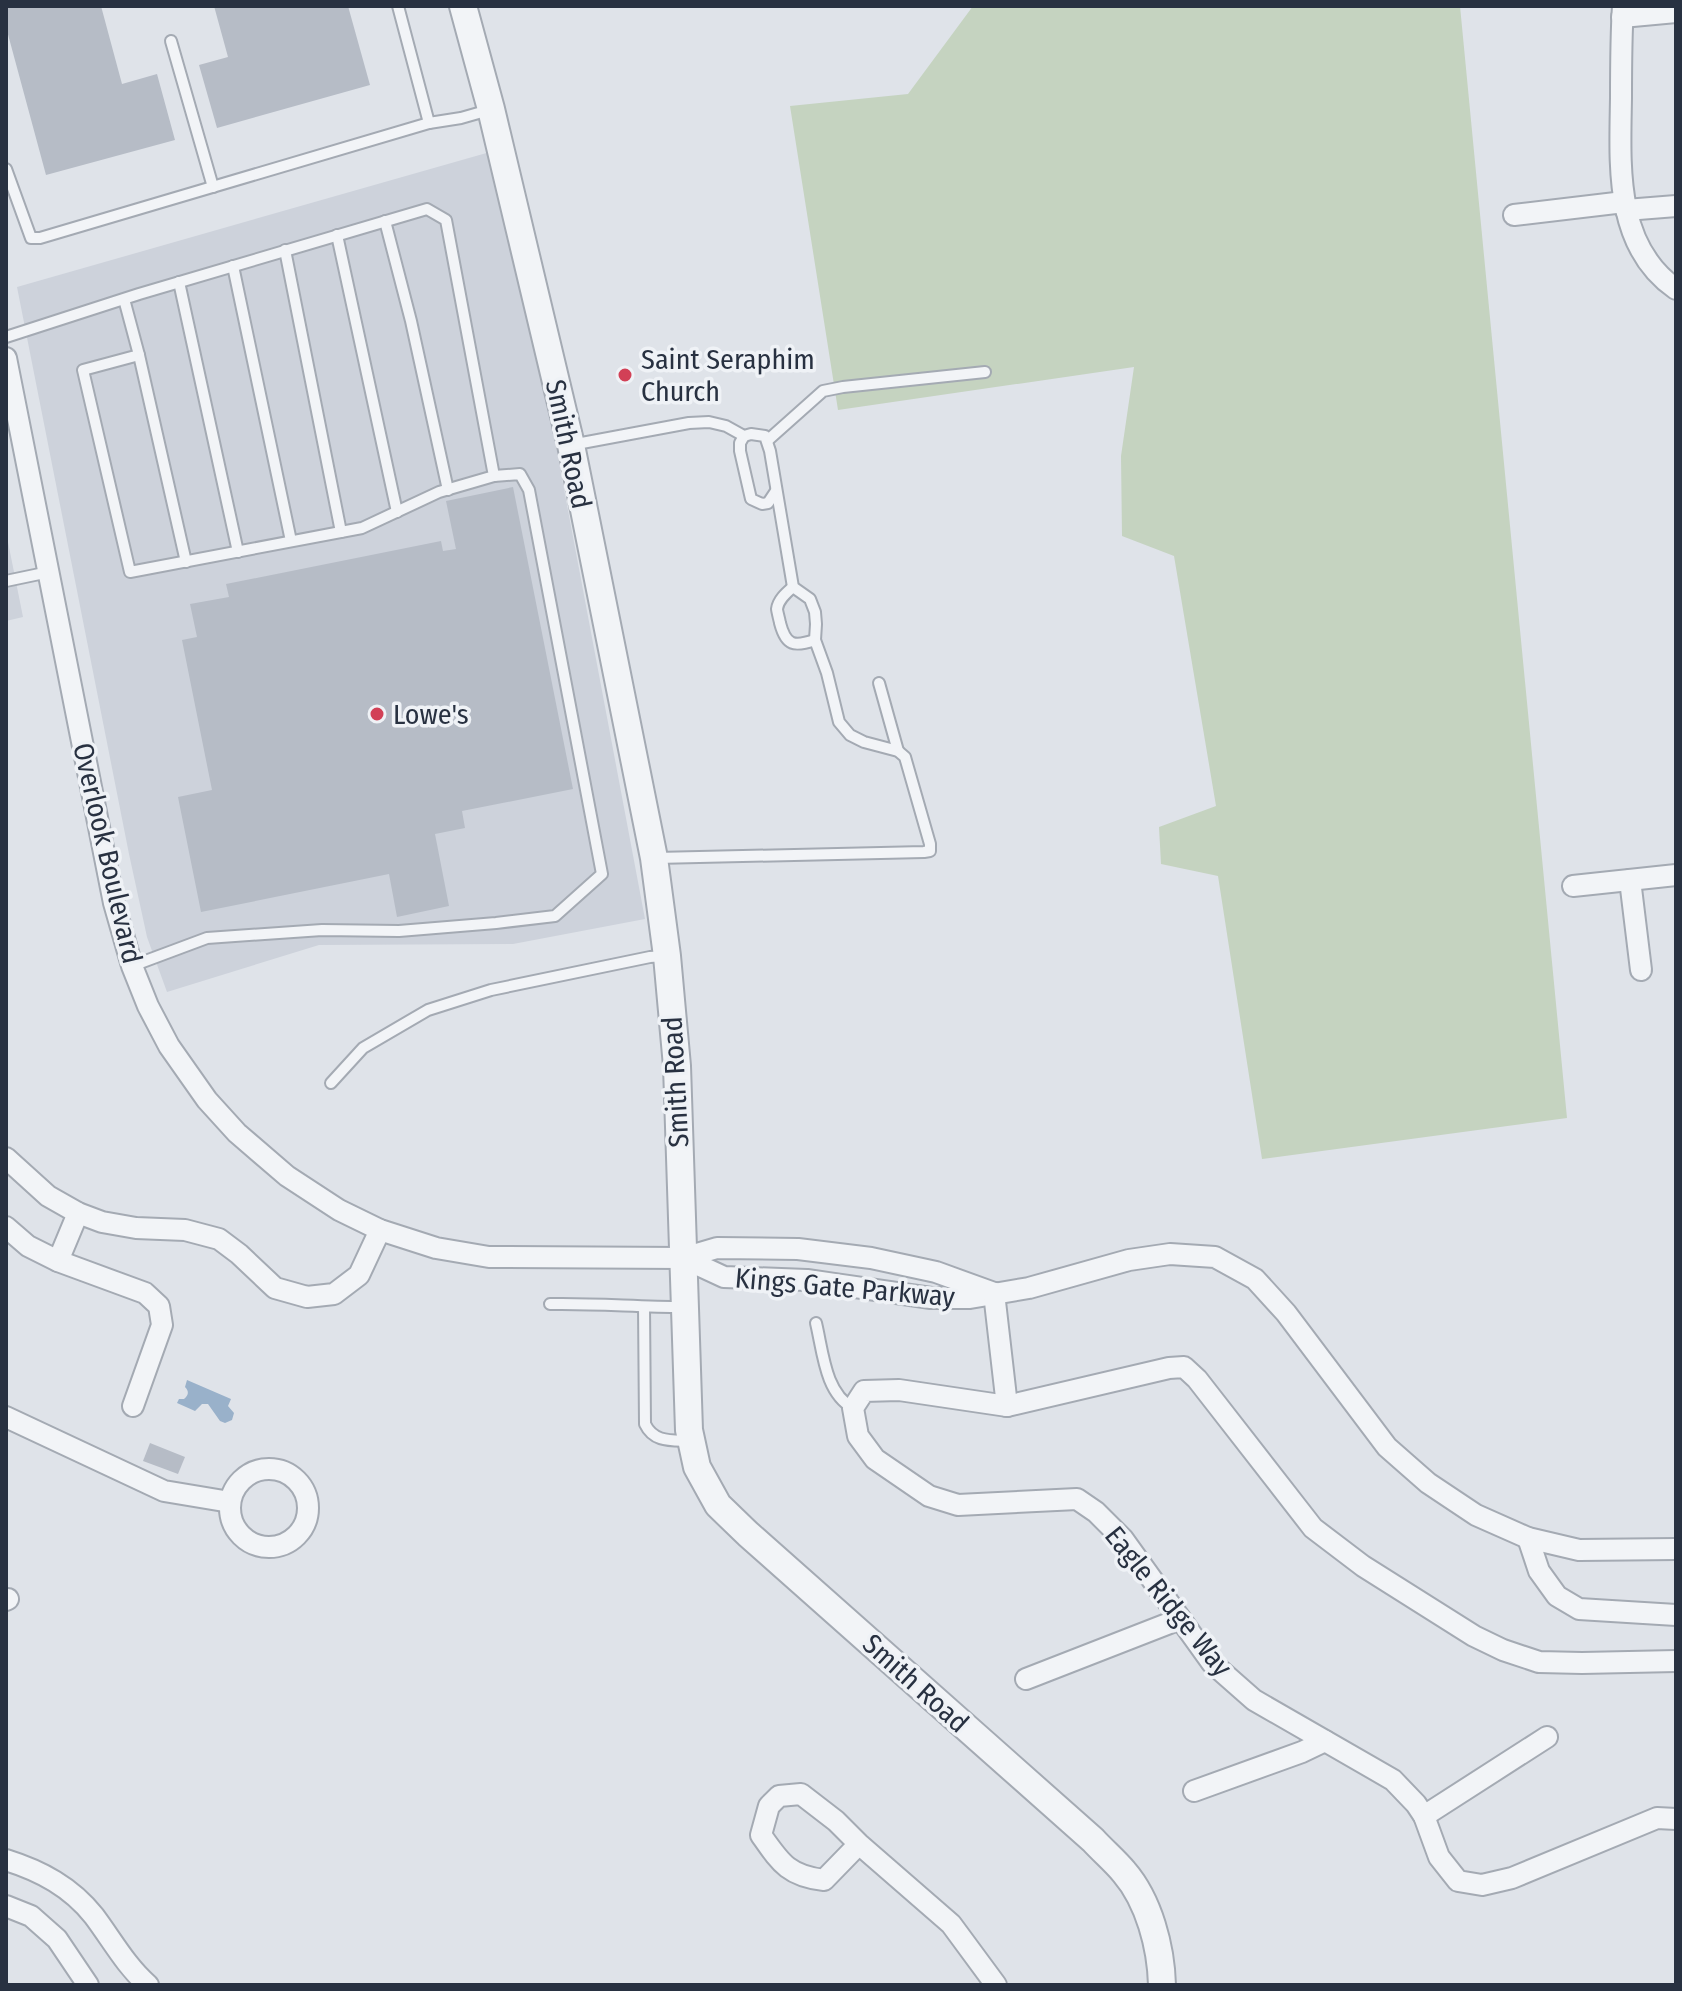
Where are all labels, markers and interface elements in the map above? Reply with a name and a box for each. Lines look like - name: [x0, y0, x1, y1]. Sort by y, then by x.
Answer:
- place label: Saint Seraphim Church: [641, 343, 815, 408]
- marker: Saint Seraphim Church: [616, 366, 634, 384]
- street label: Smith Road: [539, 377, 598, 512]
- place label: Lowe's: [393, 698, 469, 731]
- marker: Lowe's: [368, 705, 386, 723]
- street label: Overlook Boulevard: [66, 740, 149, 967]
- street label: Smith Road: [656, 1016, 695, 1148]
- street label: Kings Gate Parkway: [734, 1261, 957, 1314]
- street label: Eagle Ridge Way: [1098, 1520, 1239, 1683]
- street label: Smith Road: [856, 1627, 975, 1739]

